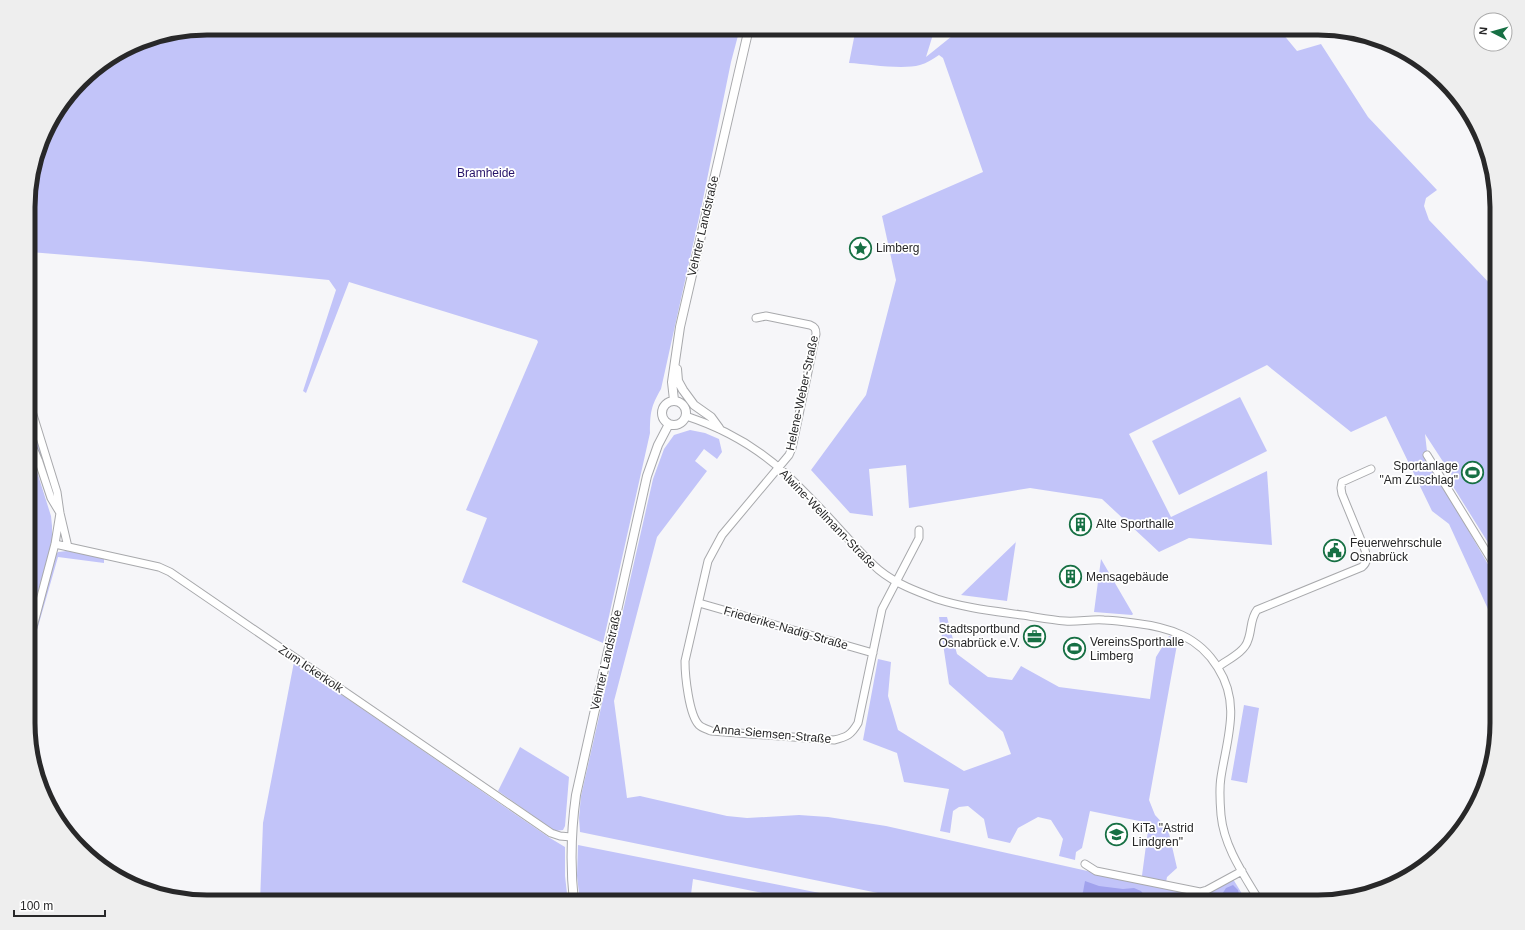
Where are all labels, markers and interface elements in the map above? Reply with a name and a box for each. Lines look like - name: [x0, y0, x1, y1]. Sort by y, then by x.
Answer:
- north arrow: [1473, 12, 1513, 52]
- text: N: [1477, 26, 1489, 36]
- park label: Bramheide: [457, 166, 515, 180]
- street label: Vehrter Landstraße: [685, 174, 721, 278]
- place icon: Limberg: [848, 235, 874, 261]
- place label: Limberg: [876, 241, 919, 255]
- street label: Helene-Weber-Straße: [783, 334, 821, 452]
- place label: Sportanlage "Am Zuschlag": [1379, 459, 1458, 487]
- sports icon: Sportanlage "Am Zuschlag": [1460, 460, 1486, 486]
- street label: Alwine-Wellmann-Straße: [777, 466, 879, 572]
- building icon: Alte Sporthalle: [1067, 511, 1093, 537]
- place label: Alte Sporthalle: [1096, 517, 1174, 531]
- place label: Feuerwehrschule Osnabrück: [1350, 536, 1442, 564]
- public building icon: Feuerwehrschule Osnabrück: [1322, 537, 1348, 563]
- building icon: Mensagebäude: [1057, 564, 1083, 590]
- place label: Mensagebäude: [1086, 570, 1169, 584]
- street label: Friederike-Nadig-Straße: [722, 604, 850, 653]
- street label: Vehrter Landstraße: [588, 608, 624, 712]
- place label: Stadtsportbund Osnabrück e.V.: [938, 622, 1020, 650]
- office icon: Stadtsportbund Osnabrück e.V.: [1022, 623, 1048, 649]
- place label: VereinsSporthalle Limberg: [1090, 635, 1184, 663]
- sports icon: VereinsSporthalle Limberg: [1061, 636, 1087, 662]
- street label: Zum Ickerkolk: [276, 642, 347, 696]
- street label: Anna-Siemsen-Straße: [712, 722, 832, 746]
- place label: KiTa "Astrid Lindgren": [1132, 821, 1194, 849]
- school or university icon: KiTa "Astrid Lindgren": [1103, 822, 1129, 848]
- scale bar: [14, 892, 105, 918]
- text: 100 m: [20, 899, 53, 913]

